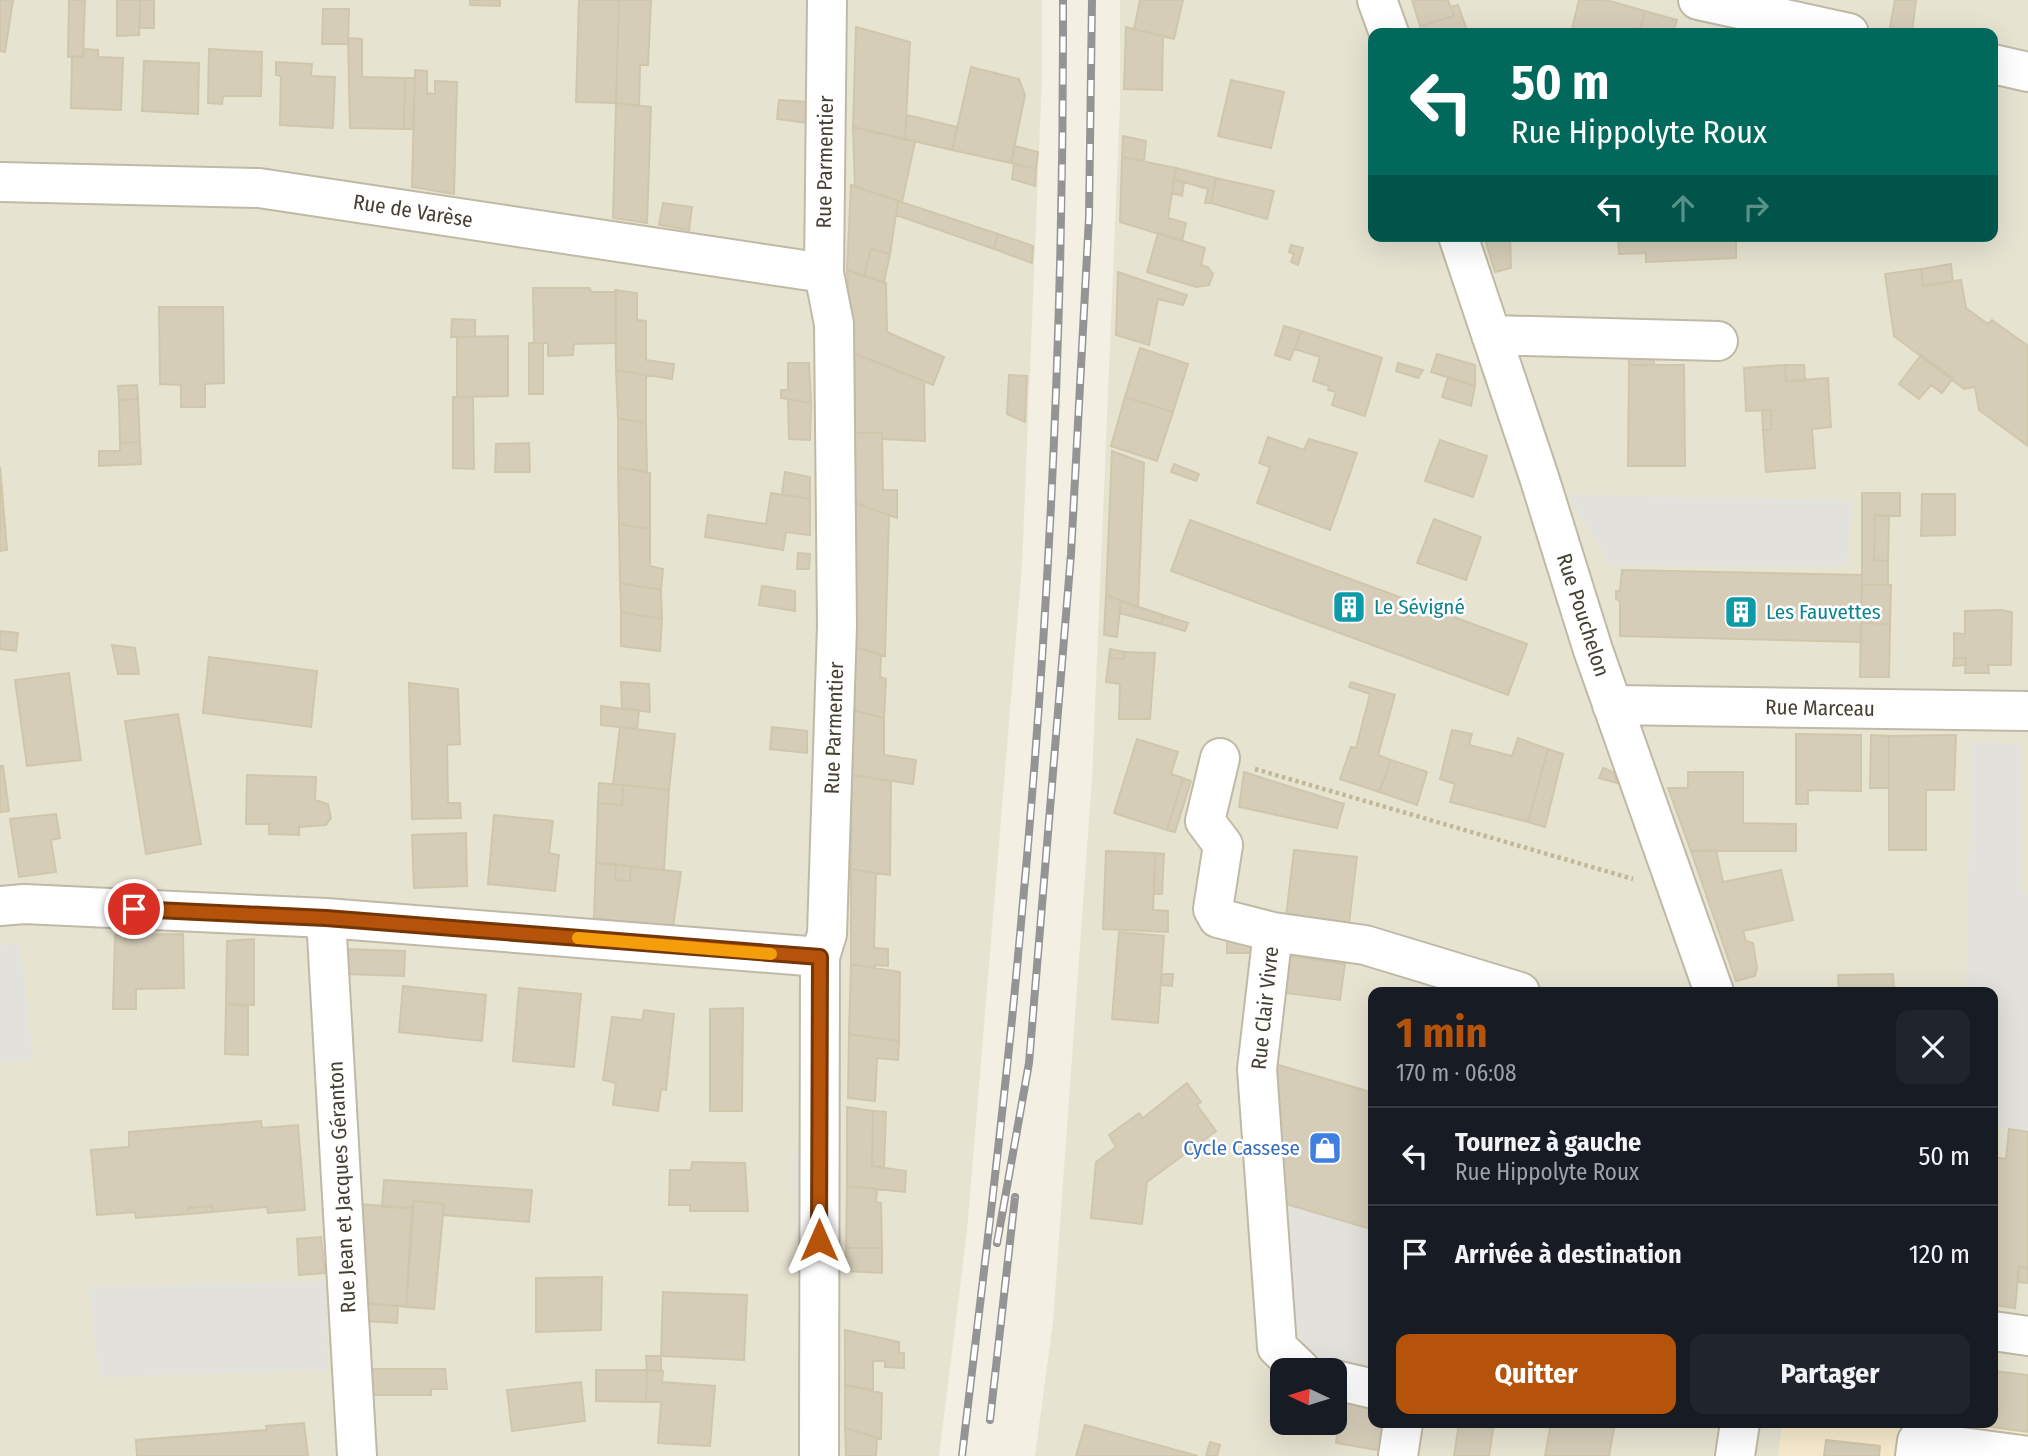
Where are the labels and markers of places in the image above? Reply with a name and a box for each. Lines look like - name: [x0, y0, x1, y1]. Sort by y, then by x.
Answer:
- building icon: Le Sévigné: [1330, 588, 1368, 626]
- building icon: Les Fauvettes: [1722, 593, 1760, 631]
- place label: Le Sévigné: [1374, 594, 1465, 620]
- place label: Les Fauvettes: [1766, 599, 1881, 625]
- pin: [104, 879, 164, 939]
- shop icon: Cycle Cassese: [1306, 1129, 1344, 1167]
- place label: Cycle Cassese: [1183, 1135, 1300, 1161]

